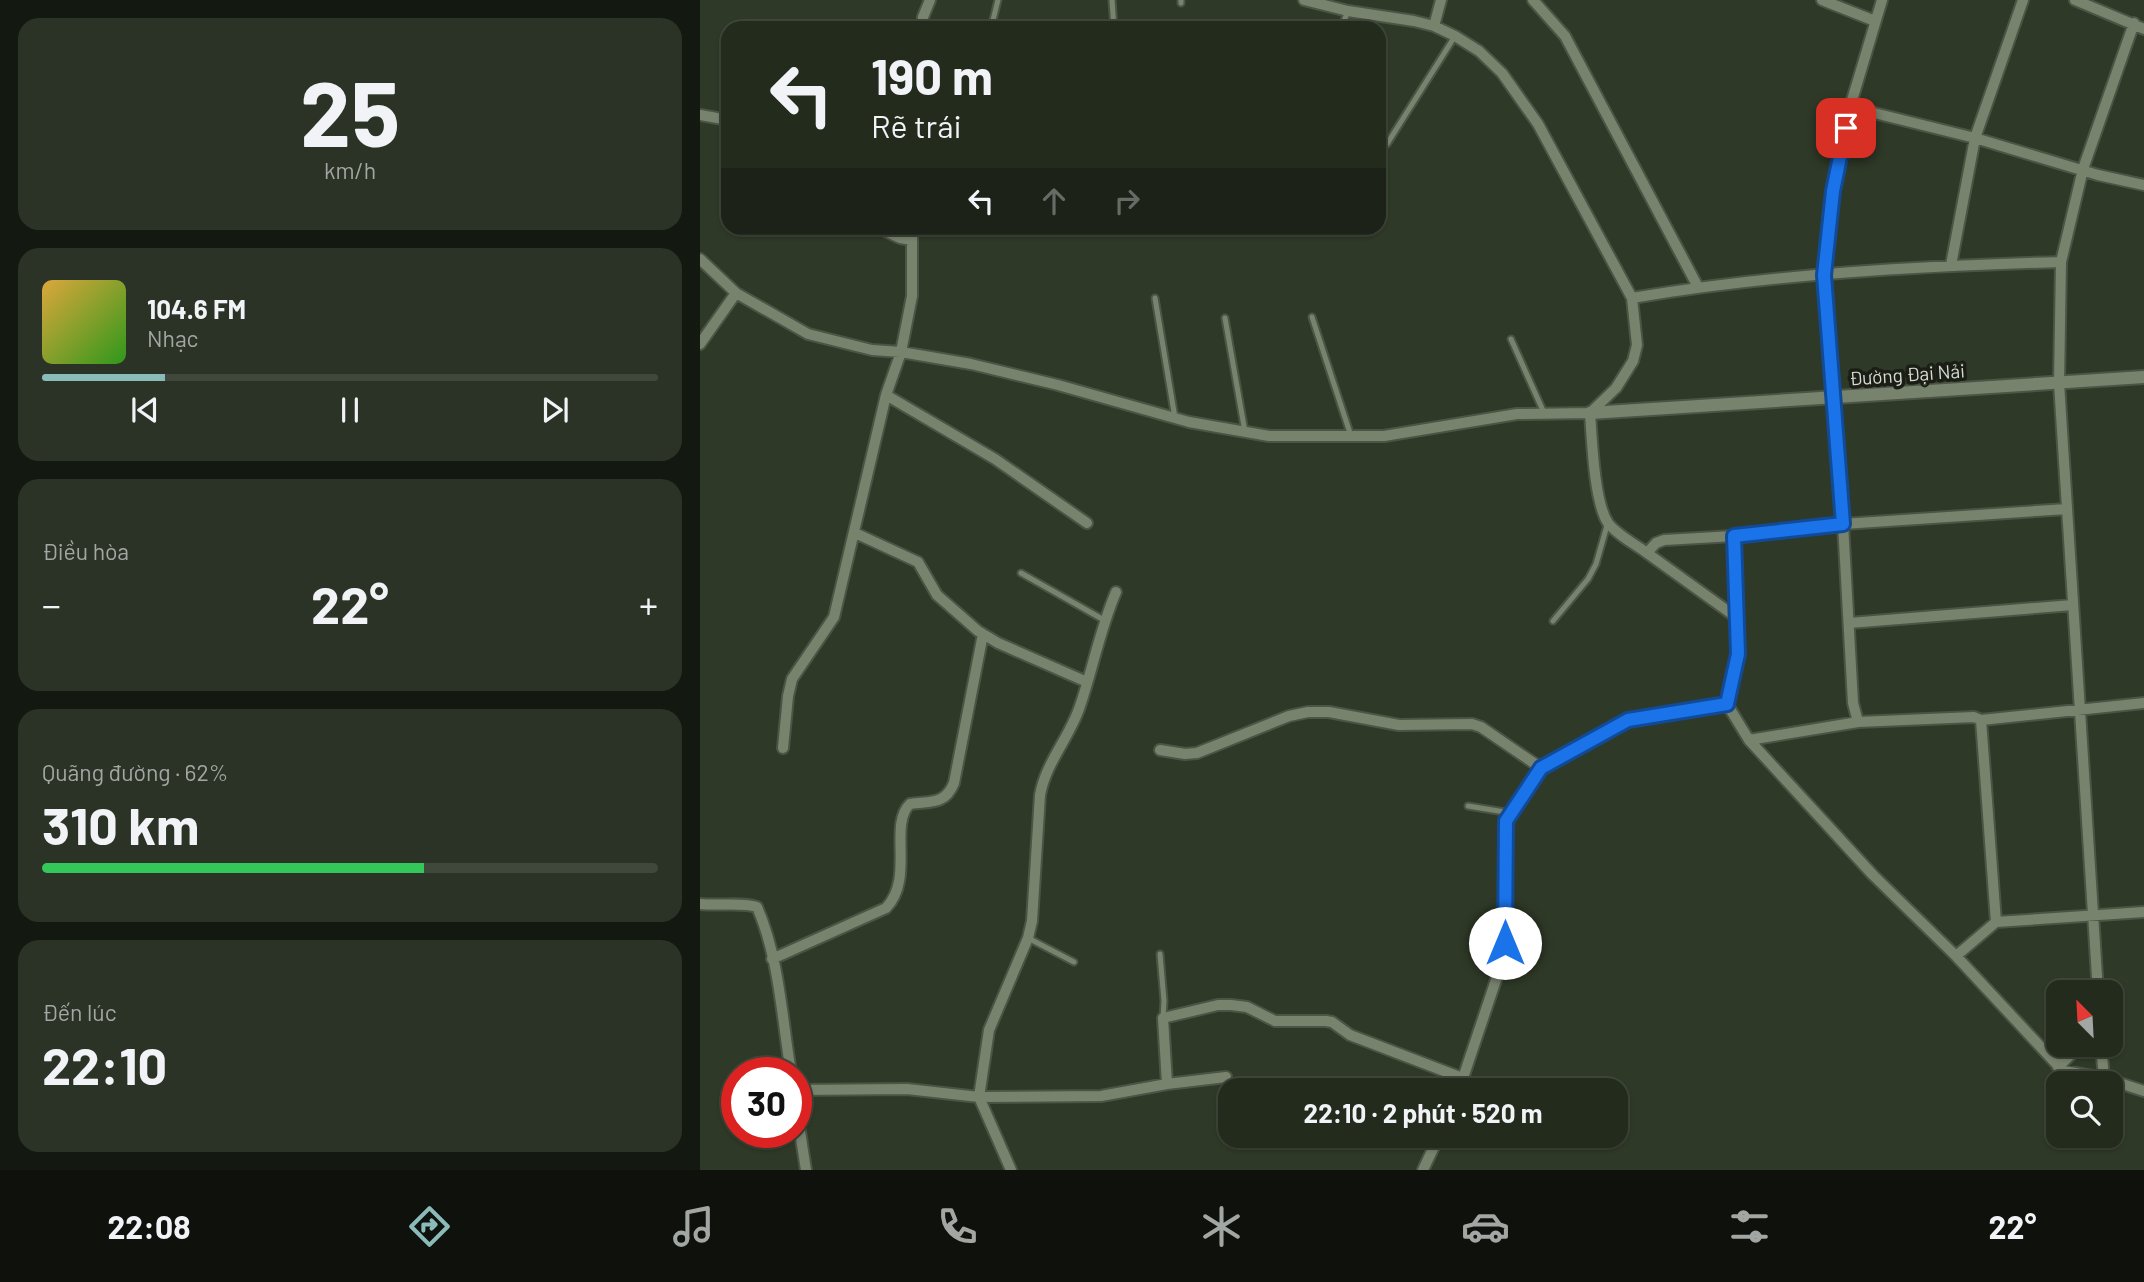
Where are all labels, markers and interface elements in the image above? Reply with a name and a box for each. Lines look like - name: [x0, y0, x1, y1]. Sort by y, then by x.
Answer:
- text: 190 m: [871, 46, 993, 105]
- icon: left: [756, 49, 847, 140]
- text: 25: [300, 56, 400, 165]
- pin: [1816, 98, 1876, 158]
- text: Rẽ trái: [871, 106, 962, 144]
- icon: arrive: [1827, 109, 1865, 147]
- text: km/h: [324, 156, 376, 184]
- icon: left: [962, 182, 1000, 220]
- icon: ahead: [1035, 182, 1073, 220]
- icon: right: [1108, 182, 1146, 220]
- text: 104.6 FM: [147, 293, 246, 324]
- text: Nhạc: [147, 324, 198, 352]
- street label: Đường Đại Nải: [1848, 358, 1966, 390]
- icon: previous: [126, 391, 164, 429]
- icon: pause: [331, 391, 369, 429]
- icon: next: [536, 391, 574, 429]
- text: Điều hòa: [42, 537, 129, 565]
- text: 22°: [311, 572, 389, 634]
- text: −: [42, 581, 61, 627]
- text: +: [639, 581, 658, 627]
- text: Quãng đường · 62%: [42, 758, 228, 786]
- text: 310 km: [42, 793, 200, 855]
- position arrow: [1468, 906, 1542, 980]
- north arrow: [2046, 980, 2123, 1057]
- map controls: [2046, 980, 2123, 1148]
- text: Đến lúc: [42, 998, 117, 1026]
- text: 22:10: [42, 1033, 167, 1095]
- speed limit sign: 30: [721, 1057, 812, 1148]
- button: search: [2046, 1071, 2123, 1148]
- text: 22:10 · 2 phút · 520 m: [1304, 1097, 1542, 1128]
- icon: directions: [405, 1202, 454, 1251]
- icon: music: [669, 1202, 718, 1251]
- icon: phone: [933, 1202, 982, 1251]
- icon: climate: [1197, 1202, 1246, 1251]
- icon: car: [1461, 1202, 1510, 1251]
- icon: filters: [1725, 1202, 1774, 1251]
- text: 22:08: [107, 1207, 190, 1245]
- text: 22°: [1989, 1207, 2036, 1245]

